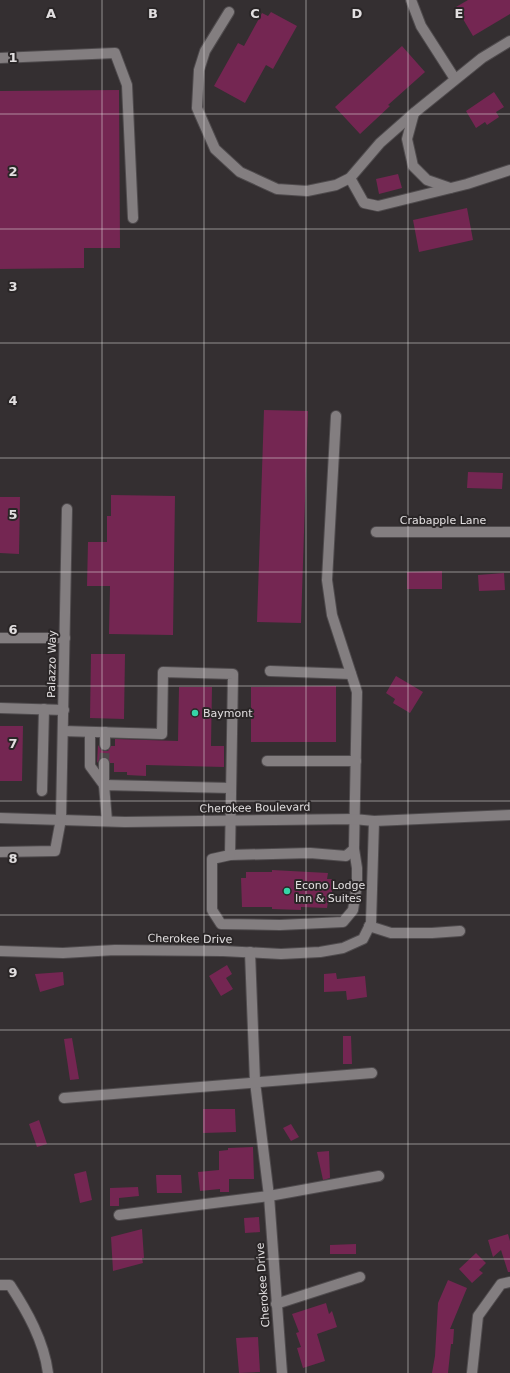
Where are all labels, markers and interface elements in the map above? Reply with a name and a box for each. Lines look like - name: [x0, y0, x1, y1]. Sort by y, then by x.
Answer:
- text: A: [46, 6, 56, 21]
- text: B: [148, 6, 158, 21]
- text: C: [250, 6, 260, 21]
- text: D: [352, 6, 363, 21]
- text: E: [455, 6, 463, 21]
- text: 1: [8, 50, 18, 65]
- text: 2: [8, 164, 18, 179]
- text: 3: [8, 279, 18, 294]
- text: 4: [8, 393, 18, 408]
- text: 5: [8, 507, 18, 522]
- street label: Crabapple Lane: [400, 514, 487, 527]
- text: 6: [8, 622, 18, 637]
- street label: Palazzo Way: [45, 629, 59, 698]
- place label: Baymont: [203, 707, 253, 720]
- marker: Baymont: [190, 708, 200, 718]
- text: 7: [8, 736, 18, 751]
- street label: Cherokee Boulevard: [199, 801, 311, 815]
- text: 8: [8, 851, 18, 866]
- place label: Econo Lodge Inn & Suites: [295, 879, 366, 905]
- marker: Econo Lodge Inn & Suites: [282, 886, 292, 896]
- street label: Cherokee Drive: [148, 932, 233, 946]
- text: 9: [8, 965, 18, 980]
- street label: Cherokee Drive: [254, 1242, 272, 1328]

